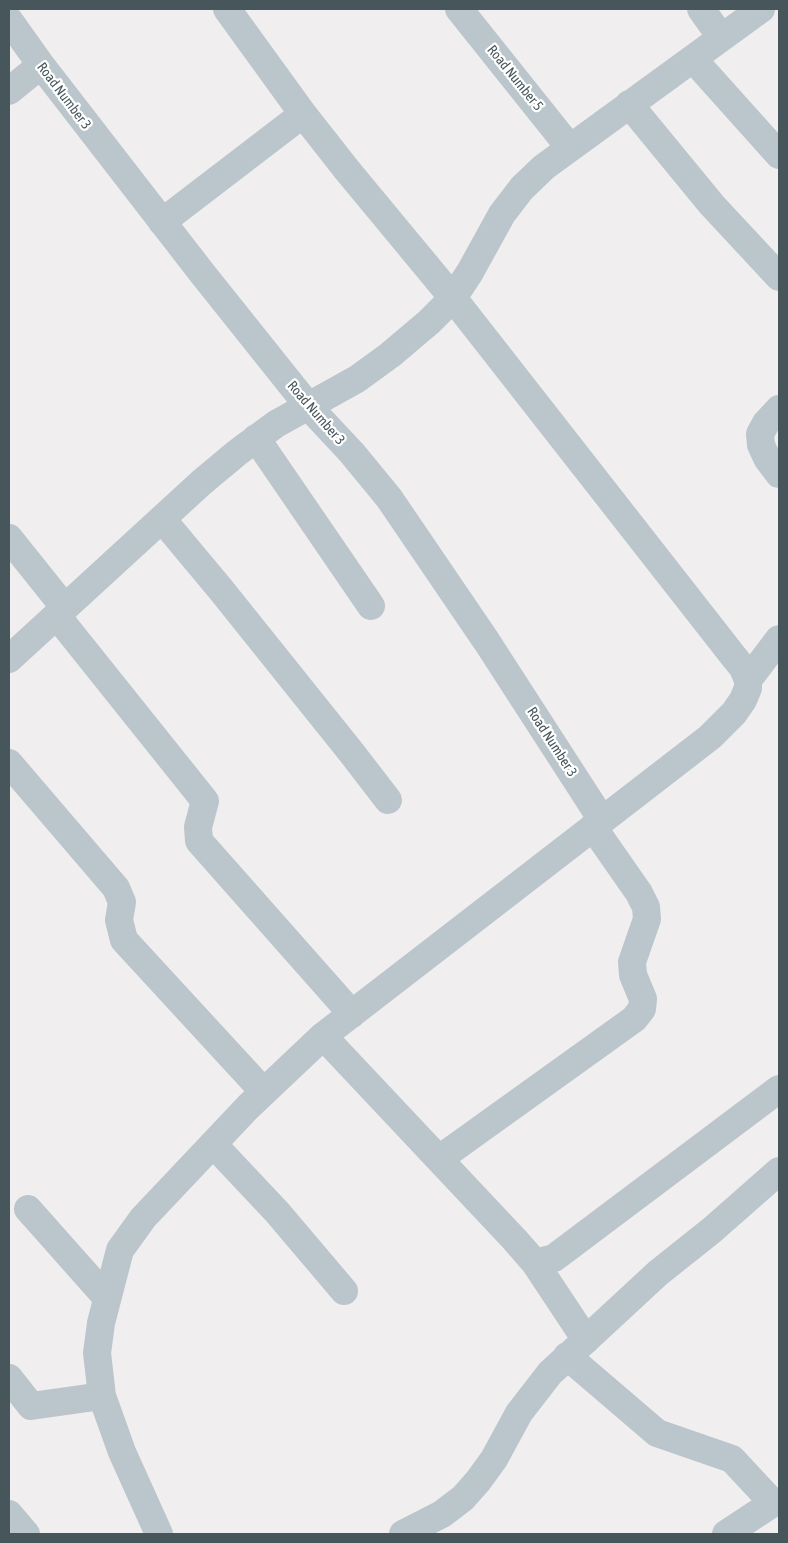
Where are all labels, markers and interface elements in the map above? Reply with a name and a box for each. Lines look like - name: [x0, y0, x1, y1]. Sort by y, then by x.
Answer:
- street label: Road Number 5: [483, 42, 547, 114]
- street label: Road Number 3: [33, 59, 95, 133]
- street label: Road Number 3: [284, 378, 348, 448]
- street label: Road Number 3: [523, 704, 581, 780]

